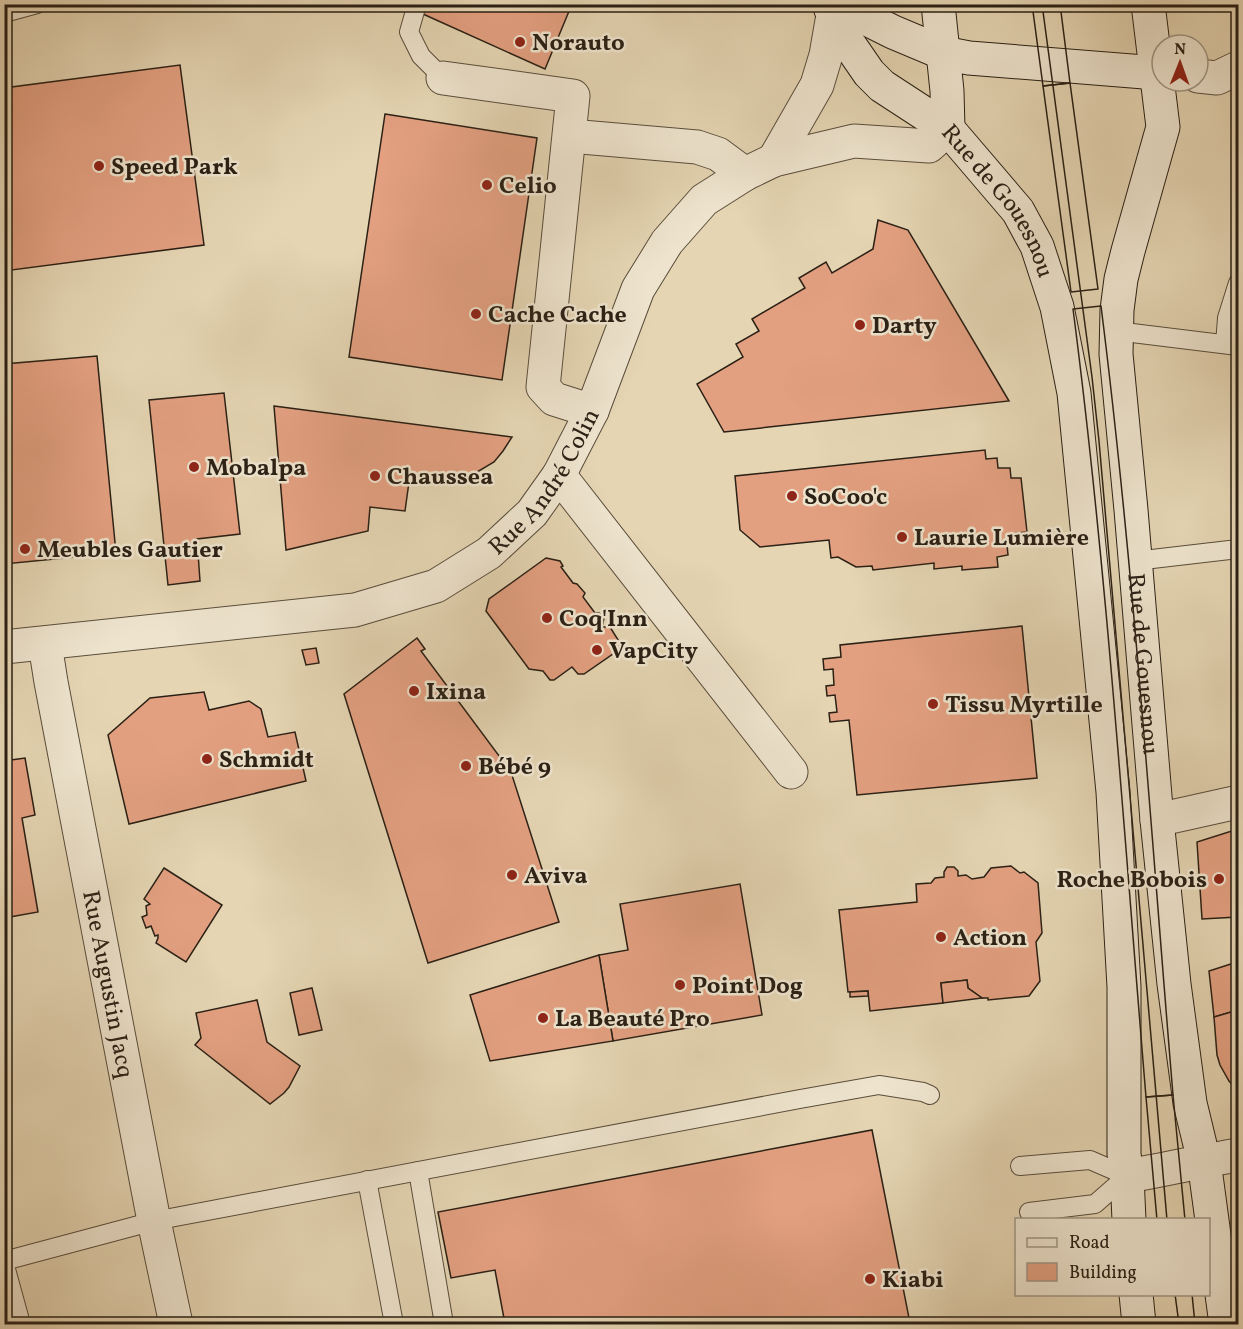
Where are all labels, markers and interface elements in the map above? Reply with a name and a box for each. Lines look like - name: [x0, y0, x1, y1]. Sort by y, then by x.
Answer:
- place label: Norauto: [532, 27, 625, 61]
- north arrow: [1150, 33, 1210, 93]
- marker: Norauto: [513, 35, 527, 49]
- text: N: [1174, 39, 1187, 61]
- street label: Rue de Gouesnou: [932, 118, 1061, 283]
- place label: Speed Park: [111, 151, 238, 185]
- marker: Speed Park: [92, 159, 106, 173]
- place label: Celio: [499, 170, 557, 204]
- marker: Celio: [480, 178, 494, 192]
- place label: Cache Cache: [488, 299, 627, 333]
- marker: Cache Cache: [469, 307, 483, 321]
- place label: Darty: [872, 310, 937, 344]
- marker: Darty: [853, 318, 867, 332]
- street label: Rue André Colin: [482, 403, 609, 564]
- place label: Mobalpa: [206, 452, 306, 486]
- marker: Mobalpa: [187, 460, 201, 474]
- place label: Chaussea: [387, 461, 493, 495]
- marker: Chaussea: [368, 469, 382, 483]
- place label: SoCoo'c: [804, 481, 887, 515]
- marker: SoCoo'c: [785, 489, 799, 503]
- place label: Laurie Lumière: [914, 522, 1089, 556]
- marker: Laurie Lumière: [895, 530, 909, 544]
- place label: Meubles Gautier: [37, 534, 223, 568]
- marker: Meubles Gautier: [18, 542, 32, 556]
- street label: Rue de Gouesnou: [1117, 572, 1166, 756]
- place label: Coq'Inn: [559, 603, 648, 637]
- marker: Coq'Inn: [540, 611, 554, 625]
- place label: VapCity: [609, 635, 699, 669]
- marker: VapCity: [590, 643, 604, 657]
- place label: Ixina: [426, 676, 486, 710]
- marker: Ixina: [407, 684, 421, 698]
- place label: Tissu Myrtille: [945, 689, 1103, 723]
- marker: Tissu Myrtille: [926, 697, 940, 711]
- place label: Schmidt: [219, 744, 314, 778]
- place label: Bébé 9: [478, 751, 551, 785]
- marker: Schmidt: [200, 752, 214, 766]
- marker: Bébé 9: [459, 759, 473, 773]
- place label: Aviva: [524, 860, 588, 894]
- place label: Roche Bobois: [1056, 864, 1207, 898]
- marker: Aviva: [505, 868, 519, 882]
- marker: Roche Bobois: [1212, 872, 1226, 886]
- street label: Rue Augustin Jacq: [72, 888, 141, 1081]
- place label: Action: [953, 922, 1027, 956]
- marker: Action: [934, 930, 948, 944]
- place label: Point Dog: [692, 970, 803, 1004]
- marker: Point Dog: [673, 978, 687, 992]
- place label: La Beauté Pro: [555, 1003, 710, 1037]
- marker: La Beauté Pro: [536, 1011, 550, 1025]
- legend: [1015, 1218, 1210, 1296]
- text: Road: [1069, 1231, 1110, 1256]
- text: Building: [1069, 1261, 1137, 1286]
- place label: Kiabi: [882, 1264, 944, 1298]
- marker: Kiabi: [863, 1272, 877, 1286]

